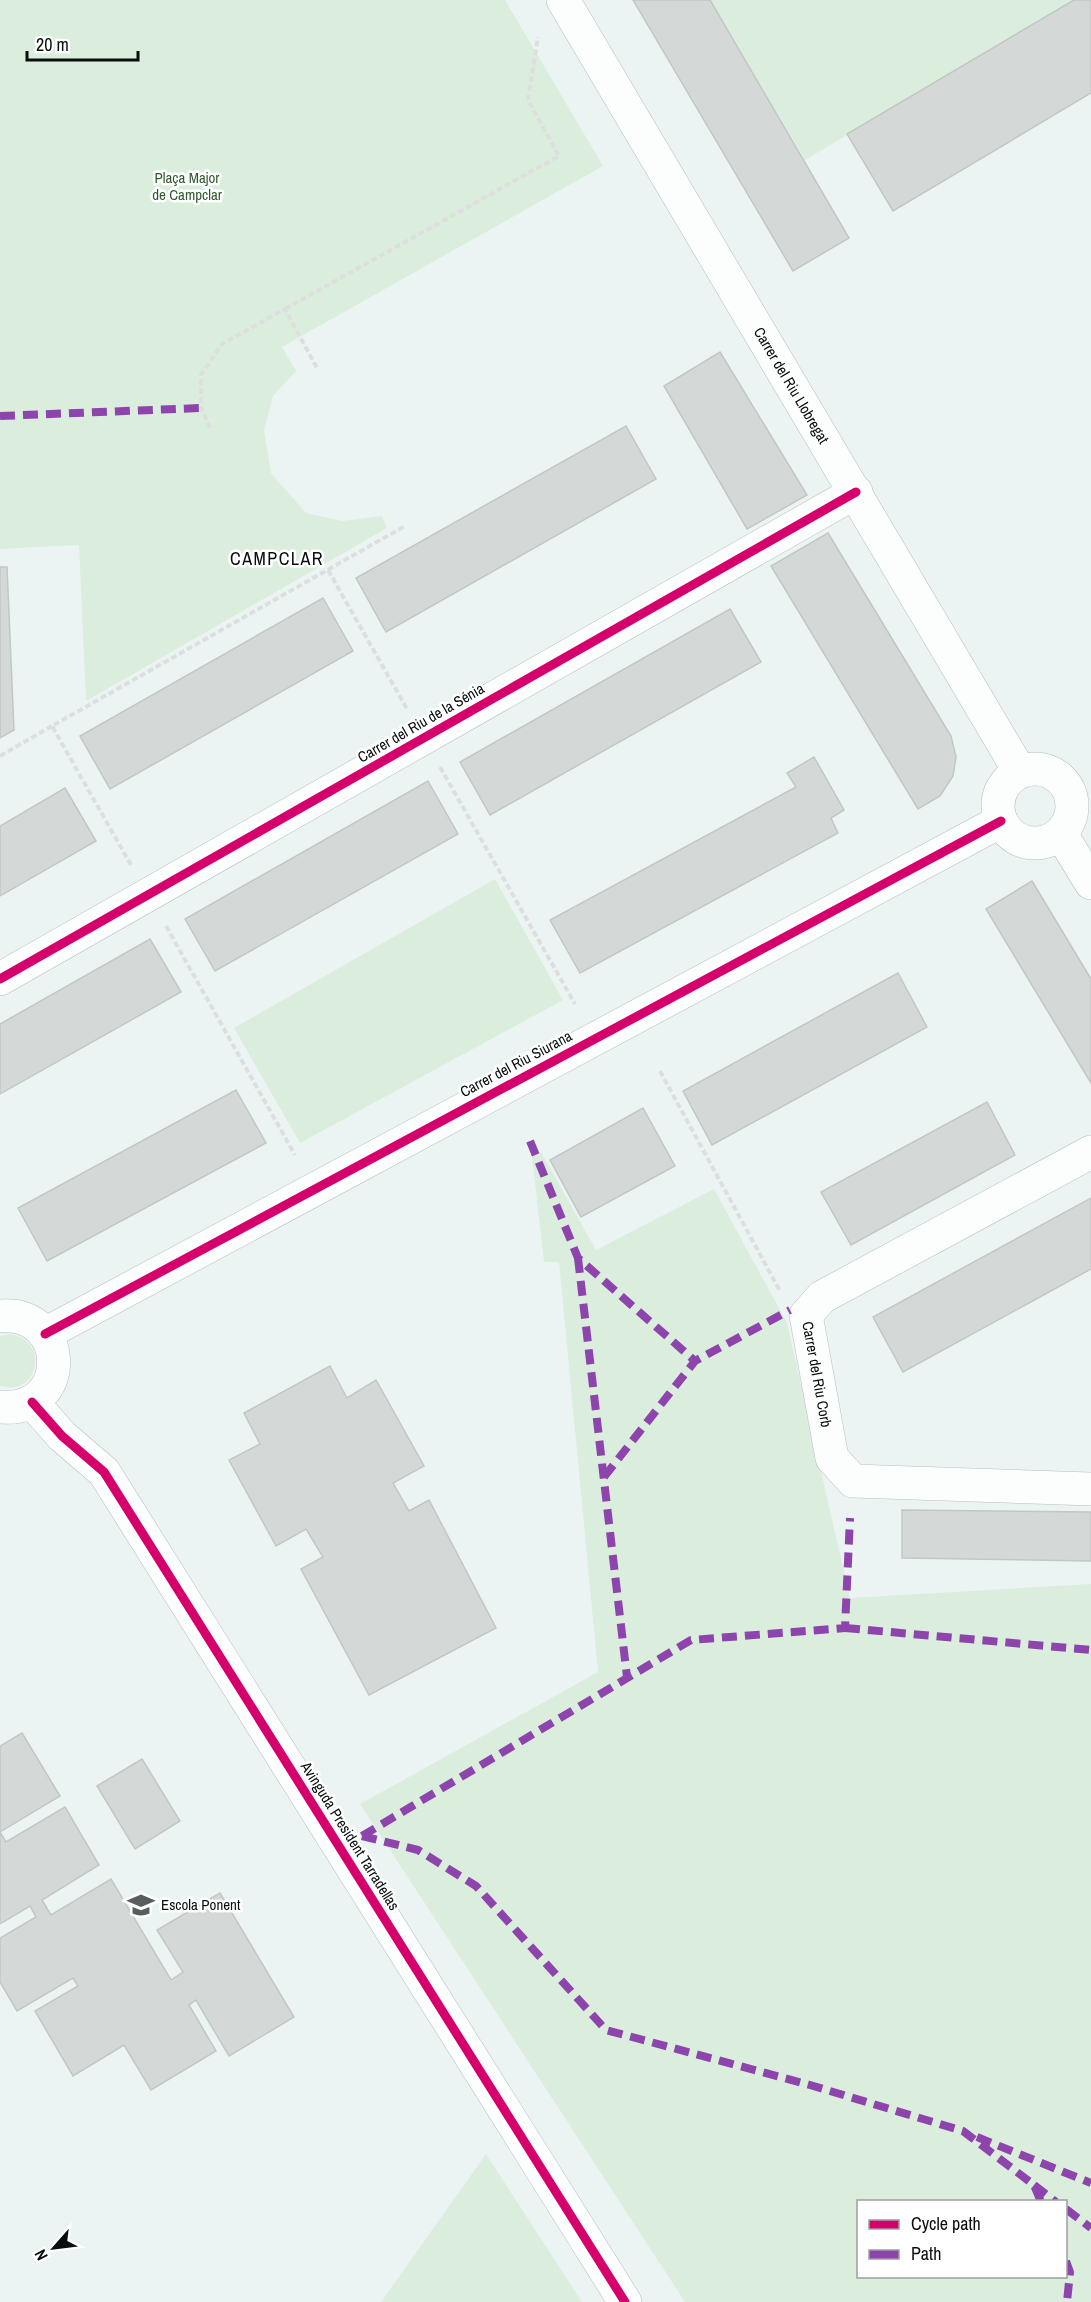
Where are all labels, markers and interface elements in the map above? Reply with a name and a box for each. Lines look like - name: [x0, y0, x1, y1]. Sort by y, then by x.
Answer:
- scale bar: [27, 24, 138, 62]
- text: 20 m: [36, 32, 69, 57]
- park label: Plaça Major de Campclar: [152, 167, 222, 205]
- street label: Carrer del Riu Llobregat: [749, 323, 835, 448]
- district label: CAMPCLAR: [230, 546, 324, 571]
- street label: Carrer del Riu de la Sénia: [354, 678, 488, 767]
- street label: Carrer del Riu Siurana: [456, 1025, 575, 1102]
- street label: Carrer del Riu Corb: [797, 1320, 837, 1429]
- street label: Avinguda President Tarradellas: [296, 1757, 405, 1914]
- school or university icon: Escola Ponent: [126, 1890, 156, 1920]
- place label: Escola Ponent: [161, 1894, 241, 1915]
- legend: [857, 2200, 1067, 2278]
- text: Cycle path: [911, 2211, 981, 2236]
- north arrow: [24, 2218, 84, 2278]
- text: Path: [911, 2241, 941, 2266]
- text: N: [29, 2246, 53, 2264]

